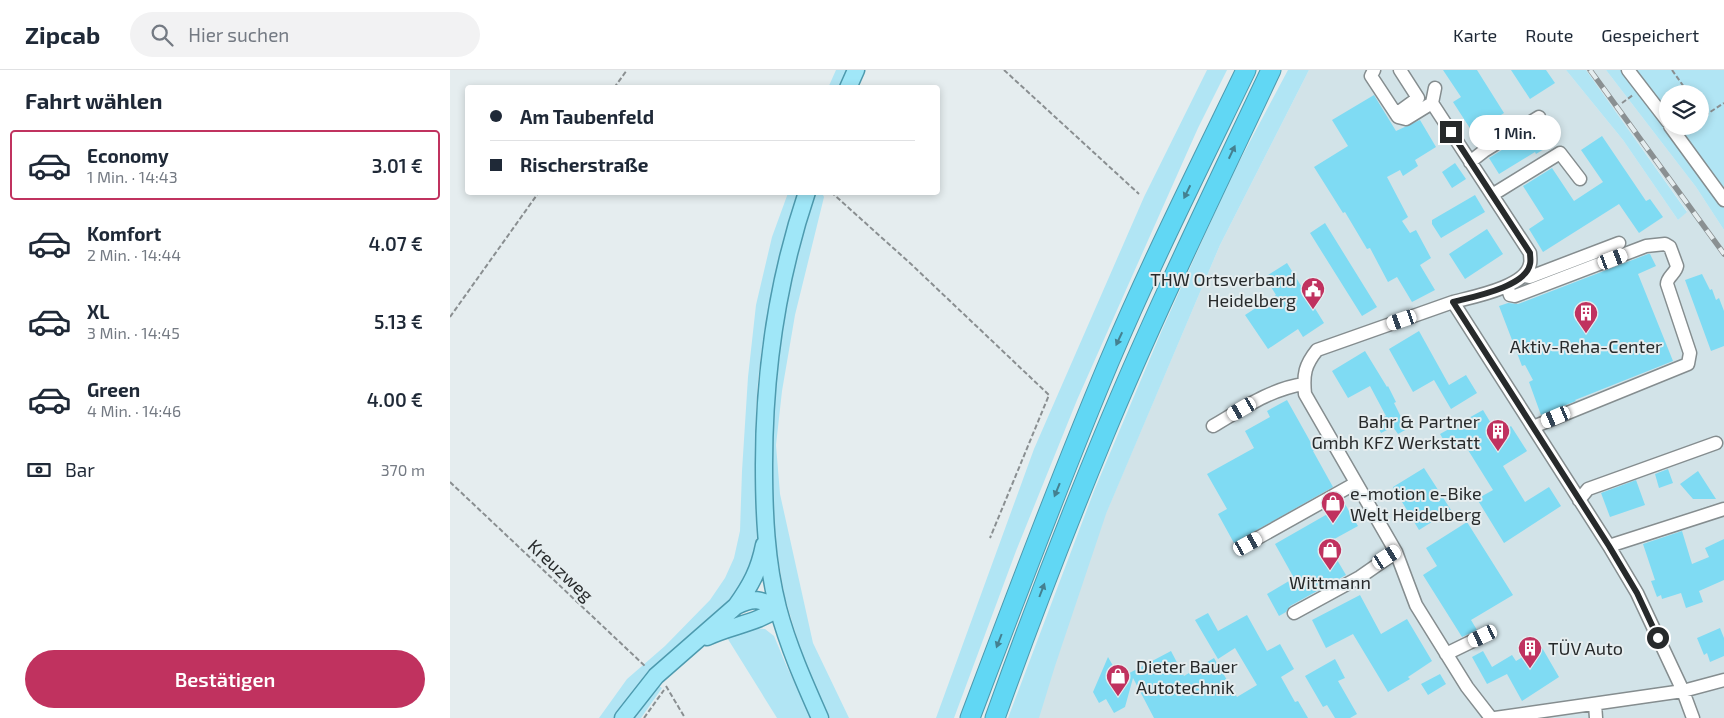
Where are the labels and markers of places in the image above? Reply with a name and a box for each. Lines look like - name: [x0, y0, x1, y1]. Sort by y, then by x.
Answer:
- place label: THW Ortsverband Heidelberg: [1150, 268, 1296, 311]
- public building icon: THW Ortsverband Heidelberg: [1300, 276, 1326, 310]
- building icon: Aktiv-Reha-Center: [1573, 300, 1599, 334]
- place label: Aktiv-Reha-Center: [1510, 335, 1662, 357]
- place label: Bahr & Partner Gmbh KFZ Werkstatt: [1312, 410, 1480, 453]
- building icon: Bahr & Partner Gmbh KFZ Werkstatt: [1485, 418, 1511, 452]
- place label: e-motion e-Bike Welt Heidelberg: [1350, 482, 1482, 525]
- shop icon: e-motion e-Bike Welt Heidelberg: [1320, 490, 1346, 524]
- shop icon: Wittmann: [1317, 537, 1343, 571]
- place label: Wittmann: [1289, 571, 1371, 593]
- building icon: TÜV Auto: [1517, 635, 1543, 669]
- place label: TÜV Auto: [1548, 637, 1623, 659]
- place label: Dieter Bauer Autotechnik: [1136, 655, 1238, 698]
- shop icon: Dieter Bauer Autotechnik: [1105, 663, 1131, 697]

